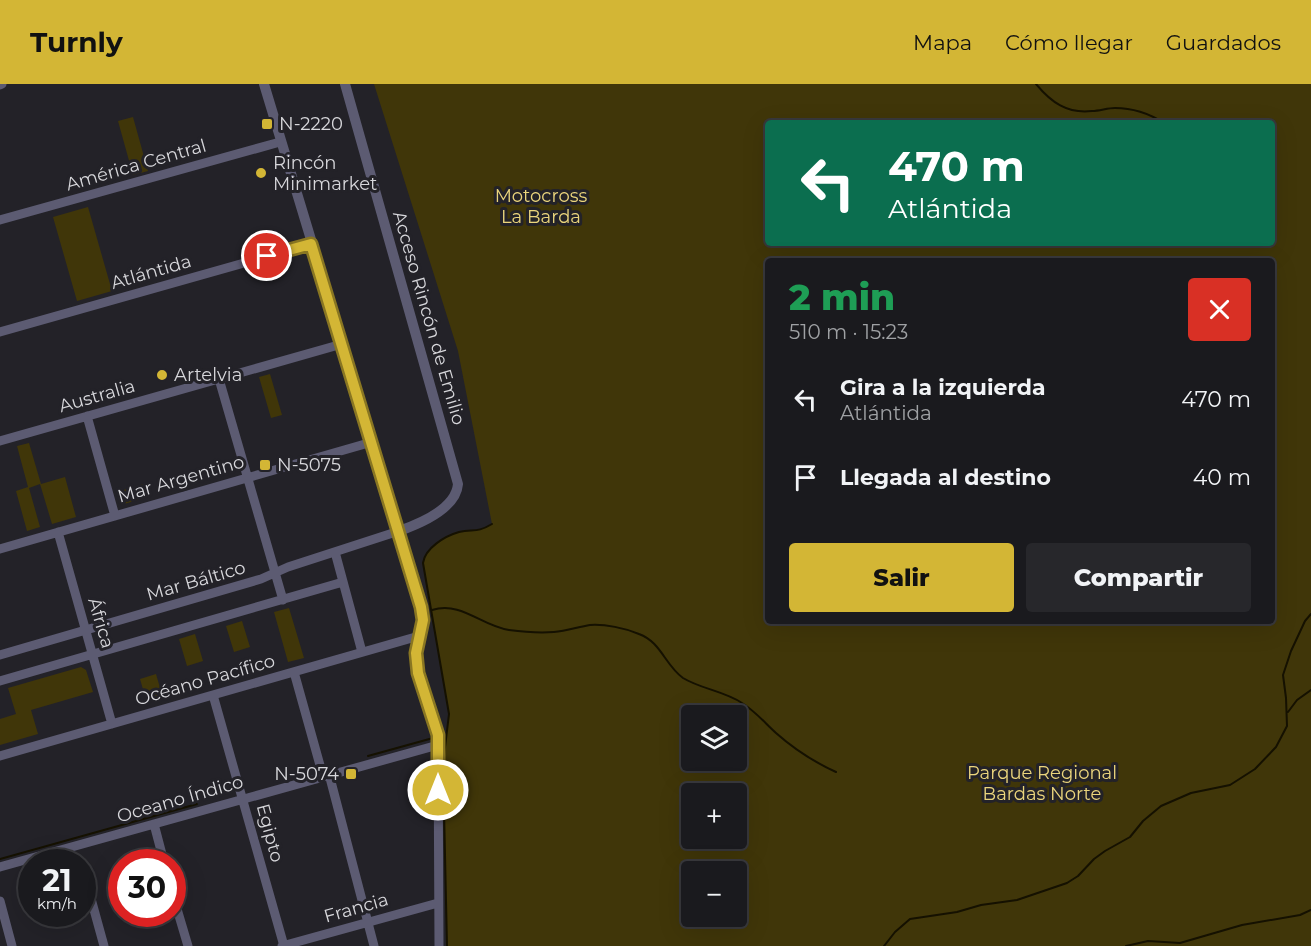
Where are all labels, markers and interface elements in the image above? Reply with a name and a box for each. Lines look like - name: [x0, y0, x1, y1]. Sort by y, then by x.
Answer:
- text: Turnly: [30, 25, 123, 59]
- text: Mapa: [913, 30, 972, 55]
- text: Cómo llegar: [1005, 30, 1133, 55]
- text: Guardados: [1166, 30, 1281, 55]
- place label: N-2220: [279, 113, 343, 135]
- marker: N-2220: [260, 117, 274, 131]
- street label: América Central: [63, 134, 209, 196]
- text: 470 m: [888, 140, 1025, 192]
- icon: left: [789, 144, 867, 222]
- place label: Rincón Minimarket: [273, 152, 377, 195]
- marker: Rincón Minimarket: [254, 166, 268, 180]
- park label: Motocross La Barda: [495, 185, 588, 228]
- text: Atlántida: [888, 192, 1012, 225]
- street label: Acceso Rincón de Emilio: [388, 209, 470, 427]
- pin: [241, 230, 292, 281]
- icon: arrive: [250, 239, 283, 272]
- street label: Atlántida: [108, 250, 194, 294]
- text: 2 min: [789, 275, 895, 319]
- button: close: [1188, 278, 1251, 341]
- text: 510 m · 15:23: [789, 320, 908, 344]
- place label: Artelvia: [174, 364, 242, 386]
- marker: Artelvia: [155, 368, 169, 382]
- text: Gira a la izquierda: [840, 374, 1046, 401]
- street label: Australia: [56, 375, 138, 417]
- icon: left: [789, 383, 822, 416]
- text: 470 m: [1181, 386, 1251, 413]
- text: Atlántida: [840, 401, 932, 425]
- street label: Mar Argentino: [115, 450, 247, 508]
- place label: N-5075: [277, 454, 341, 476]
- marker: N-5075: [258, 458, 272, 472]
- icon: arrive: [789, 461, 822, 494]
- text: Llegada al destino: [840, 464, 1051, 491]
- text: 40 m: [1193, 464, 1251, 491]
- button: Salir: [789, 543, 1014, 612]
- button: Compartir: [1026, 543, 1251, 612]
- street label: Mar Báltico: [144, 556, 248, 606]
- street label: África: [83, 595, 119, 651]
- street label: Océano Pacífico: [132, 649, 278, 711]
- map controls: [681, 705, 747, 927]
- button: layers: [681, 705, 747, 771]
- position arrow: [406, 758, 470, 822]
- park label: Parque Regional Bardas Norte: [967, 762, 1117, 805]
- place label: N-5074: [274, 763, 339, 785]
- marker: N-5074: [344, 767, 358, 781]
- street label: Oceano Índico: [114, 770, 246, 828]
- button: +: [681, 783, 747, 849]
- street label: Egipto: [252, 801, 288, 865]
- speed limit sign: 30: [108, 849, 186, 927]
- button: −: [681, 861, 747, 927]
- text: 21: [42, 862, 72, 899]
- street label: Francia: [321, 888, 391, 928]
- text: km/h: [37, 894, 77, 913]

